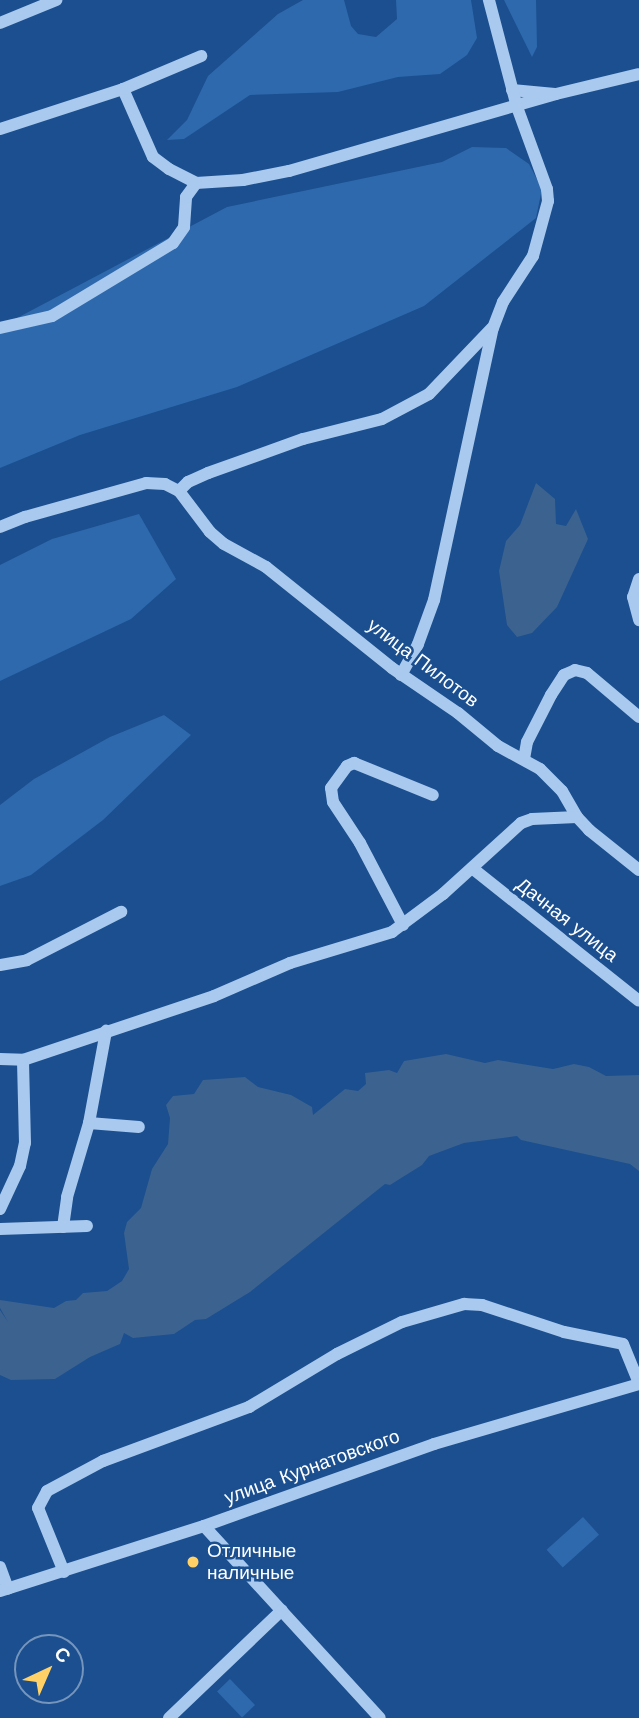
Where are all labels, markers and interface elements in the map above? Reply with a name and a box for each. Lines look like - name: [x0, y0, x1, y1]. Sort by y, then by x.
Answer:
- street label: улица Пилотов: [363, 614, 483, 712]
- street label: Дачная улица: [512, 873, 622, 967]
- street label: улица Курнатовского: [221, 1425, 403, 1509]
- place label: Отличные наличные: [207, 1540, 296, 1584]
- marker: Отличные наличные: [185, 1554, 201, 1570]
- north arrow: [14, 1634, 84, 1704]
- text: С: [50, 1642, 75, 1668]

